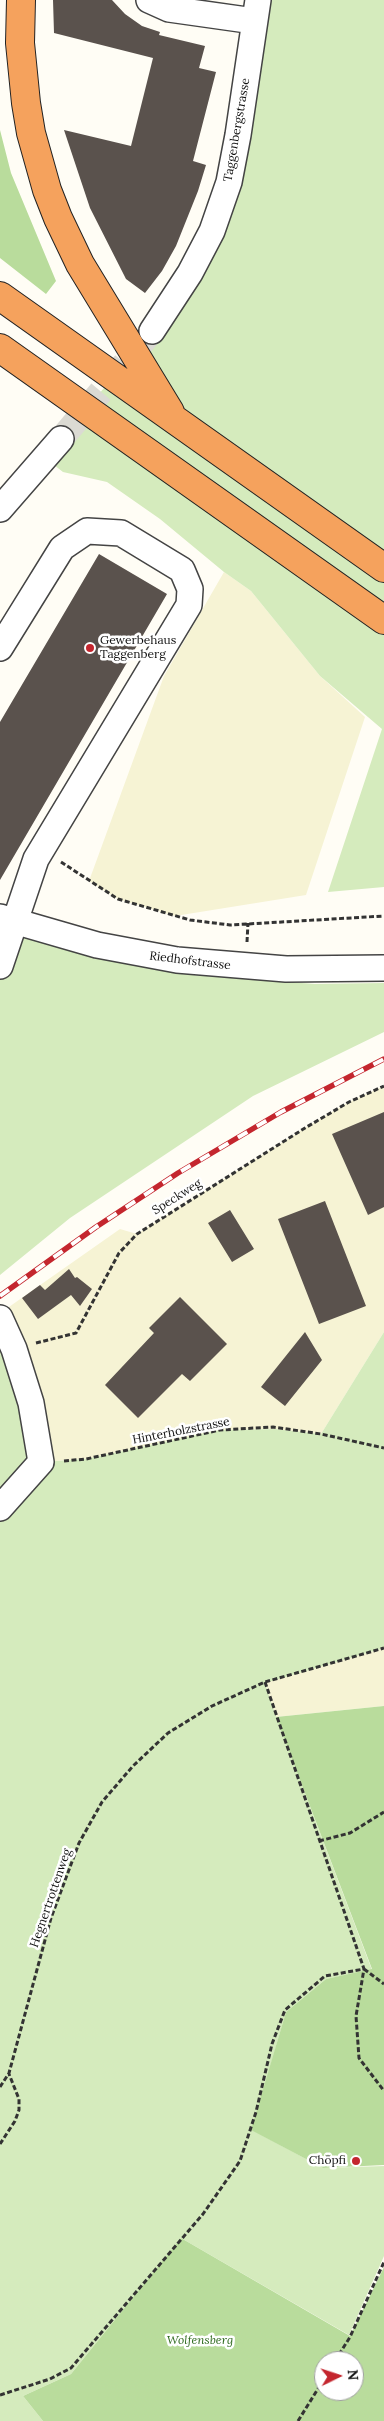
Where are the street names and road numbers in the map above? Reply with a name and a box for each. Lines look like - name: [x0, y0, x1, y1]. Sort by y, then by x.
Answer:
- street label: Taggenbergstrasse: [221, 77, 253, 183]
- street label: Riedhofstrasse: [149, 949, 231, 973]
- street label: Speckweg: [150, 1176, 204, 1218]
- street label: Hinterholzstrasse: [131, 1415, 231, 1447]
- street label: Hegnertrottenweg: [27, 1847, 75, 1949]

